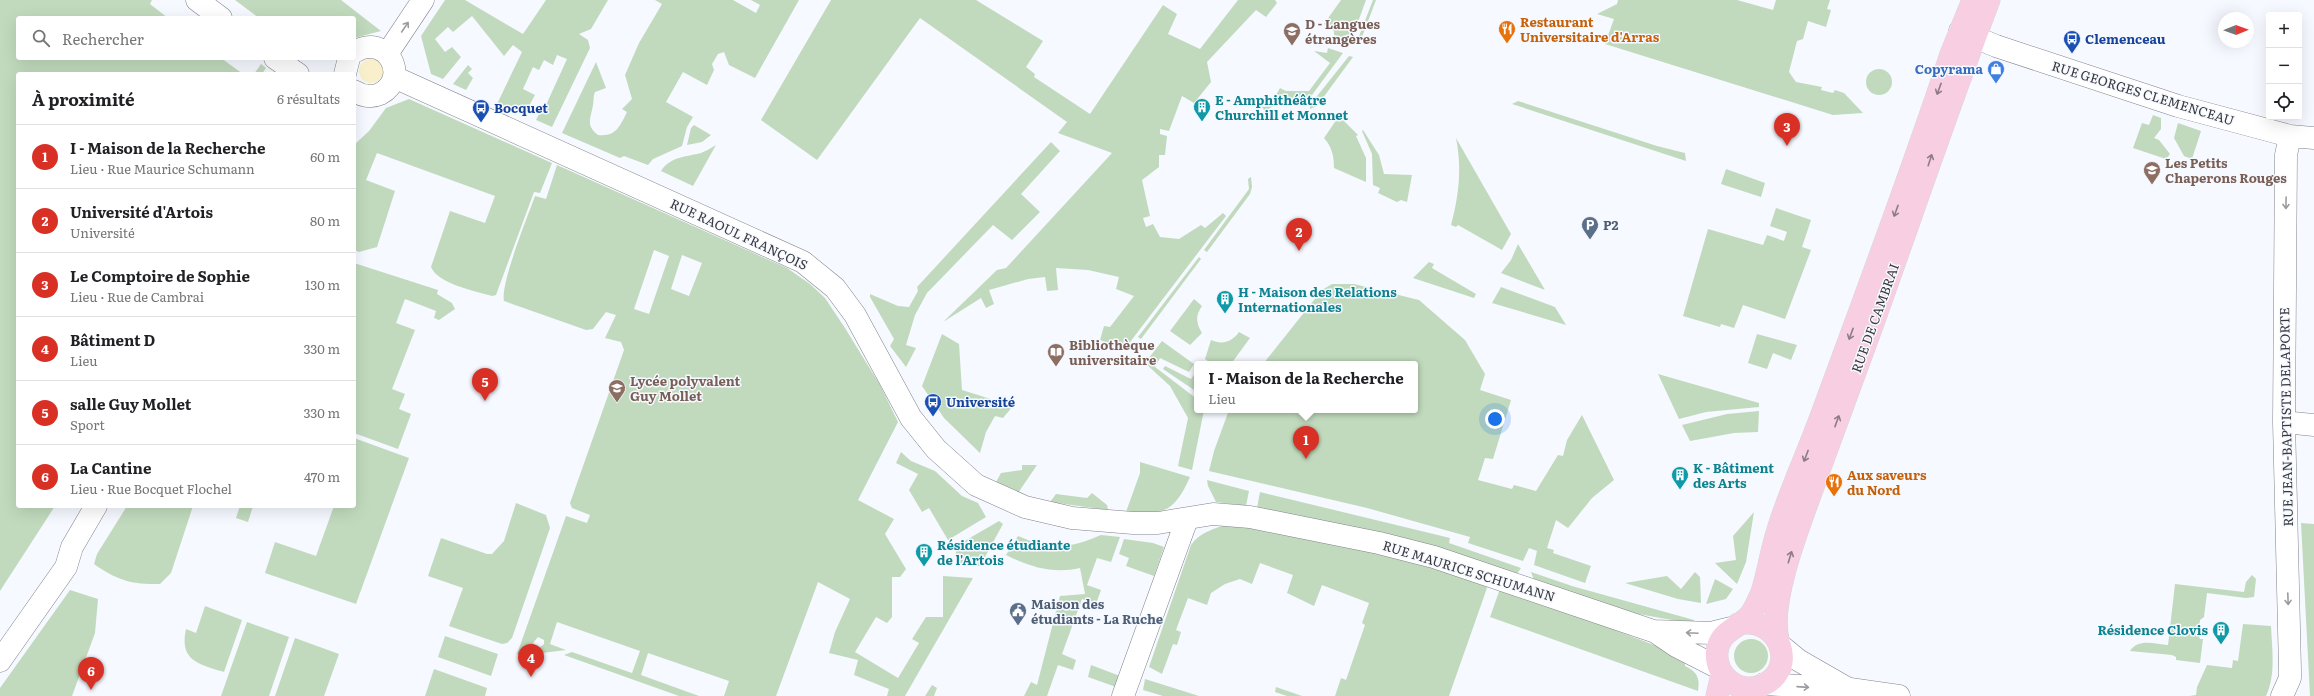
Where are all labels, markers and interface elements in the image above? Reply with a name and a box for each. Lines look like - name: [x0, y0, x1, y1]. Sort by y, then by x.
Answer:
- place label: Restaurant Universitaire d'Arras: [1520, 12, 1660, 46]
- north arrow: [2218, 12, 2254, 48]
- map controls: [2266, 12, 2302, 120]
- button: +: [2266, 12, 2302, 48]
- place label: D - Langues étrangères: [1305, 14, 1380, 48]
- search box: [16, 16, 356, 60]
- restaurant icon: Restaurant Universitaire d'Arras: [1497, 19, 1517, 44]
- school or university icon: D - Langues étrangères: [1282, 21, 1302, 46]
- one-way arrow: [401, 22, 409, 33]
- icon: search: [30, 27, 52, 49]
- text: Rechercher: [62, 27, 144, 50]
- bus stop icon: Clemenceau: [2062, 29, 2082, 54]
- place label: Clemenceau: [2085, 29, 2166, 48]
- button: −: [2266, 48, 2302, 84]
- street label: RUE GEORGES CLEMENCEAU: [2050, 56, 2237, 129]
- place label: Copyrama: [1915, 59, 1983, 78]
- shop icon: Copyrama: [1986, 59, 2006, 84]
- one-way arrow: [1935, 82, 1942, 95]
- button: locate: [2266, 84, 2302, 120]
- text: À proximité: [32, 86, 135, 111]
- text: 6 résultats: [277, 89, 340, 108]
- place label: E - Amphithéâtre Churchill et Monnet: [1215, 90, 1349, 124]
- building icon: E - Amphithéâtre Churchill et Monnet: [1192, 97, 1212, 122]
- bus stop icon: Bocquet: [471, 98, 491, 123]
- place label: Bocquet: [494, 98, 548, 117]
- pin: 3: [1774, 113, 1800, 146]
- text: I - Maison de la Recherche: [70, 136, 266, 159]
- text: 1: [42, 147, 48, 166]
- text: 60 m: [310, 147, 340, 166]
- place label: Les Petits Chaperons Rouges: [2165, 153, 2287, 187]
- one-way arrow: [1927, 154, 1934, 167]
- text: Lieu · Rue Maurice Schumann: [70, 159, 255, 178]
- school or university icon: Les Petits Chaperons Rouges: [2142, 160, 2162, 185]
- street label: RUE RAOUL FRANÇOIS: [667, 193, 811, 274]
- one-way arrow: [2283, 196, 2290, 209]
- text: Université d'Artois: [70, 200, 213, 223]
- one-way arrow: [1891, 205, 1899, 217]
- text: 2: [42, 211, 48, 230]
- text: 80 m: [310, 211, 340, 230]
- parking icon: P2: [1580, 215, 1600, 240]
- place label: P2: [1603, 215, 1619, 234]
- pin: 2: [1286, 218, 1312, 251]
- text: Université: [70, 223, 135, 242]
- street label: RUE DE CAMBRAI: [1846, 260, 1903, 375]
- text: Le Comptoire de Sophie: [70, 264, 250, 287]
- text: 3: [41, 275, 49, 294]
- text: 130 m: [305, 275, 340, 294]
- place label: H - Maison des Relations Internationales: [1238, 282, 1397, 316]
- text: Lieu · Rue de Cambrai: [70, 287, 204, 306]
- building icon: H - Maison des Relations Internationales: [1215, 289, 1235, 314]
- street label: RUE JEAN-BAPTISTE DELAPORTE: [2274, 307, 2297, 527]
- one-way arrow: [1847, 327, 1855, 339]
- text: Bâtiment D: [70, 328, 155, 351]
- place label: Bibliothèque universitaire: [1069, 335, 1156, 369]
- text: 4: [41, 339, 49, 358]
- text: 330 m: [304, 339, 340, 358]
- library icon: Bibliothèque universitaire: [1046, 342, 1066, 367]
- text: Lieu: [70, 351, 98, 370]
- popup: [1194, 361, 1418, 413]
- text: I - Maison de la Recherche: [1208, 366, 1404, 389]
- pin: 5: [472, 368, 498, 401]
- place label: Lycée polyvalent Guy Mollet: [630, 371, 740, 405]
- school or university icon: Lycée polyvalent Guy Mollet: [607, 378, 627, 403]
- text: Lieu: [1208, 389, 1236, 408]
- text: salle Guy Mollet: [70, 392, 191, 415]
- bus stop icon: Université: [923, 392, 943, 417]
- place label: Université: [946, 392, 1015, 411]
- text: 5: [41, 403, 49, 422]
- text: 330 m: [304, 403, 340, 422]
- your location: [1485, 409, 1505, 429]
- text: Sport: [70, 415, 105, 434]
- one-way arrow: [1834, 415, 1841, 428]
- pin: 1: [1293, 426, 1319, 459]
- one-way arrow: [1802, 449, 1810, 461]
- text: La Cantine: [70, 456, 151, 479]
- place label: K - Bâtiment des Arts: [1693, 458, 1774, 492]
- building icon: K - Bâtiment des Arts: [1670, 465, 1690, 490]
- place label: Aux saveurs du Nord: [1847, 465, 1927, 499]
- text: 6: [41, 467, 49, 486]
- text: 470 m: [304, 467, 340, 486]
- restaurant icon: Aux saveurs du Nord: [1824, 472, 1844, 497]
- text: Lieu · Rue Bocquet Flochel: [70, 479, 232, 498]
- place label: Résidence étudiante de l'Artois: [937, 535, 1070, 569]
- street label: RUE MAURICE SCHUMANN: [1381, 535, 1558, 606]
- building icon: Résidence étudiante de l'Artois: [914, 542, 934, 567]
- one-way arrow: [1787, 551, 1794, 564]
- one-way arrow: [2284, 592, 2291, 605]
- place label: Maison des étudiants - La Ruche: [1031, 594, 1163, 628]
- public building icon: Maison des étudiants - La Ruche: [1008, 601, 1028, 626]
- place label: Résidence Clovis: [2097, 620, 2209, 639]
- building icon: Résidence Clovis: [2211, 620, 2231, 645]
- one-way arrow: [1686, 629, 1699, 636]
- pin: 4: [518, 644, 544, 677]
- pin: 6: [78, 657, 104, 690]
- one-way arrow: [1796, 683, 1809, 690]

